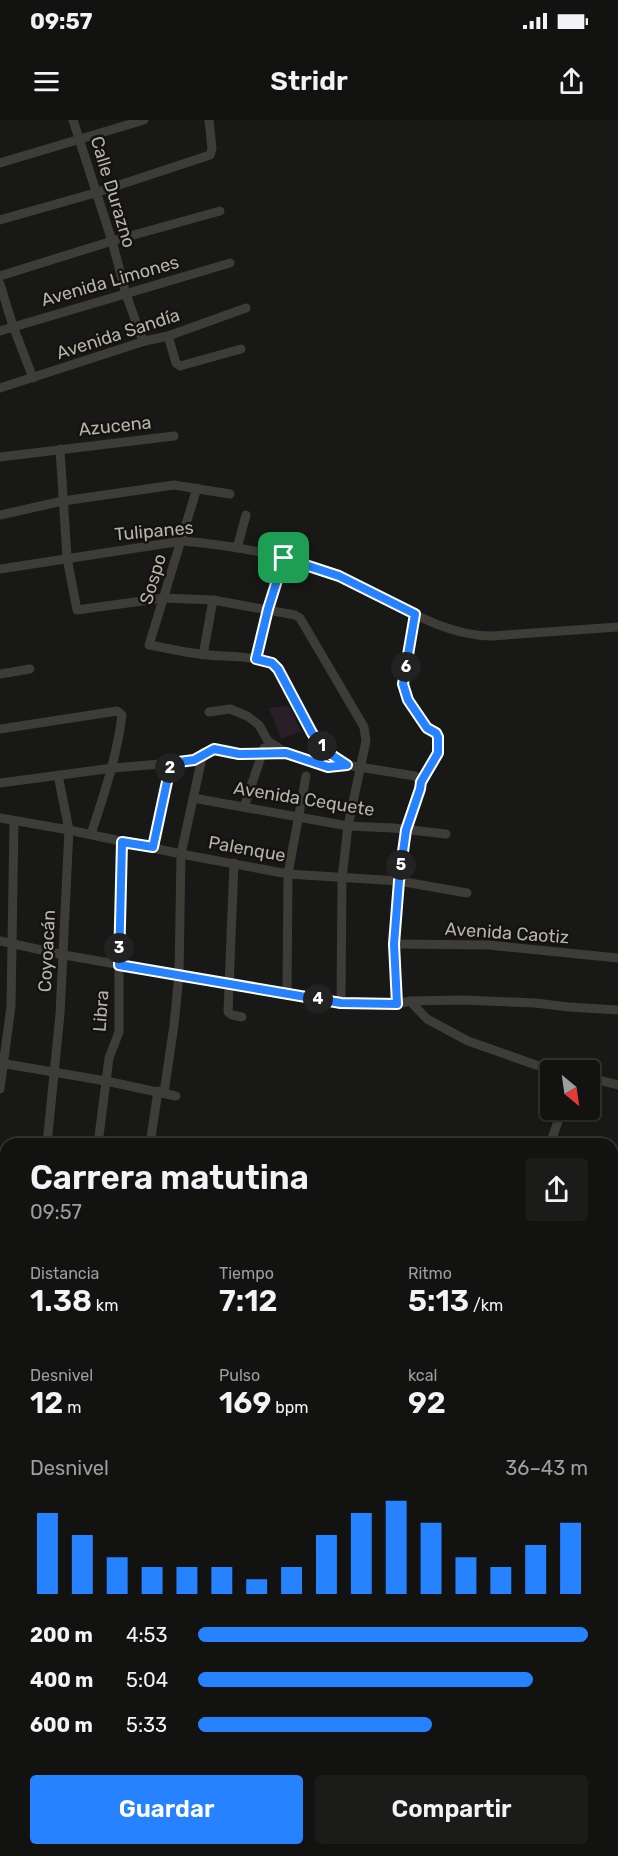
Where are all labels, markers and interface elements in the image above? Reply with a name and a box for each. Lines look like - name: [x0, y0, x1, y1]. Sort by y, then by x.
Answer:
- text: 09:57: [30, 8, 92, 35]
- icon: menu: [30, 65, 63, 98]
- text: Stridr: [270, 65, 348, 97]
- icon: share: [555, 65, 588, 98]
- street label: Calle Durazno: [86, 134, 140, 250]
- street label: Avenida Limones: [38, 251, 182, 311]
- street label: Avenida Sandía: [53, 304, 183, 364]
- street label: Azucena: [78, 411, 152, 441]
- street label: Tulipanes: [113, 517, 195, 545]
- pin: [258, 532, 309, 583]
- icon: arrive: [267, 541, 300, 574]
- street label: Sospo: [135, 551, 171, 607]
- pin: 6: [391, 652, 421, 682]
- text: 6: [401, 657, 411, 676]
- pin: 1: [307, 731, 337, 761]
- text: 1: [318, 736, 326, 755]
- pin: 2: [155, 753, 185, 783]
- text: 2: [165, 758, 175, 777]
- street label: Avenida Cequete: [232, 777, 376, 821]
- street label: Palenque: [207, 831, 287, 867]
- pin: 5: [386, 850, 416, 880]
- text: 5: [396, 855, 406, 874]
- street label: Coyoacán: [34, 909, 60, 993]
- street label: Avenida Caotiz: [444, 918, 570, 948]
- pin: 3: [104, 933, 134, 963]
- text: 3: [114, 938, 124, 957]
- pin: 4: [303, 984, 333, 1014]
- street label: Libra: [89, 989, 113, 1033]
- text: 4: [313, 989, 323, 1008]
- north arrow: [540, 1060, 600, 1120]
- map controls: [540, 1060, 600, 1120]
- text: Carrera matutina: [30, 1158, 309, 1197]
- button: share: [525, 1158, 588, 1221]
- text: 09:57: [30, 1200, 82, 1224]
- text: Distancia: [30, 1264, 99, 1283]
- text: Tiempo: [219, 1264, 274, 1283]
- text: Ritmo: [408, 1264, 452, 1283]
- text: 1.38: [30, 1283, 92, 1319]
- text: 7:12: [219, 1283, 278, 1319]
- text: 5:13: [408, 1283, 469, 1319]
- text: km: [92, 1296, 118, 1315]
- text: /km: [469, 1296, 503, 1315]
- text: Desnivel: [30, 1366, 93, 1385]
- text: Pulso: [219, 1366, 260, 1385]
- text: kcal: [408, 1366, 437, 1385]
- text: 12: [30, 1385, 63, 1421]
- text: 169: [219, 1385, 271, 1421]
- text: 92: [408, 1385, 446, 1421]
- text: m: [63, 1398, 82, 1417]
- text: bpm: [271, 1398, 309, 1417]
- text: Desnivel: [30, 1456, 109, 1480]
- text: 36–43 m: [505, 1456, 588, 1480]
- text: 200 m: [30, 1623, 93, 1647]
- text: 4:53: [126, 1623, 167, 1647]
- text: 400 m: [30, 1668, 93, 1692]
- text: 5:04: [126, 1668, 168, 1692]
- text: 600 m: [30, 1713, 93, 1737]
- text: 5:33: [126, 1713, 167, 1737]
- button: Guardar: [30, 1775, 303, 1844]
- button: Compartir: [315, 1775, 588, 1844]

